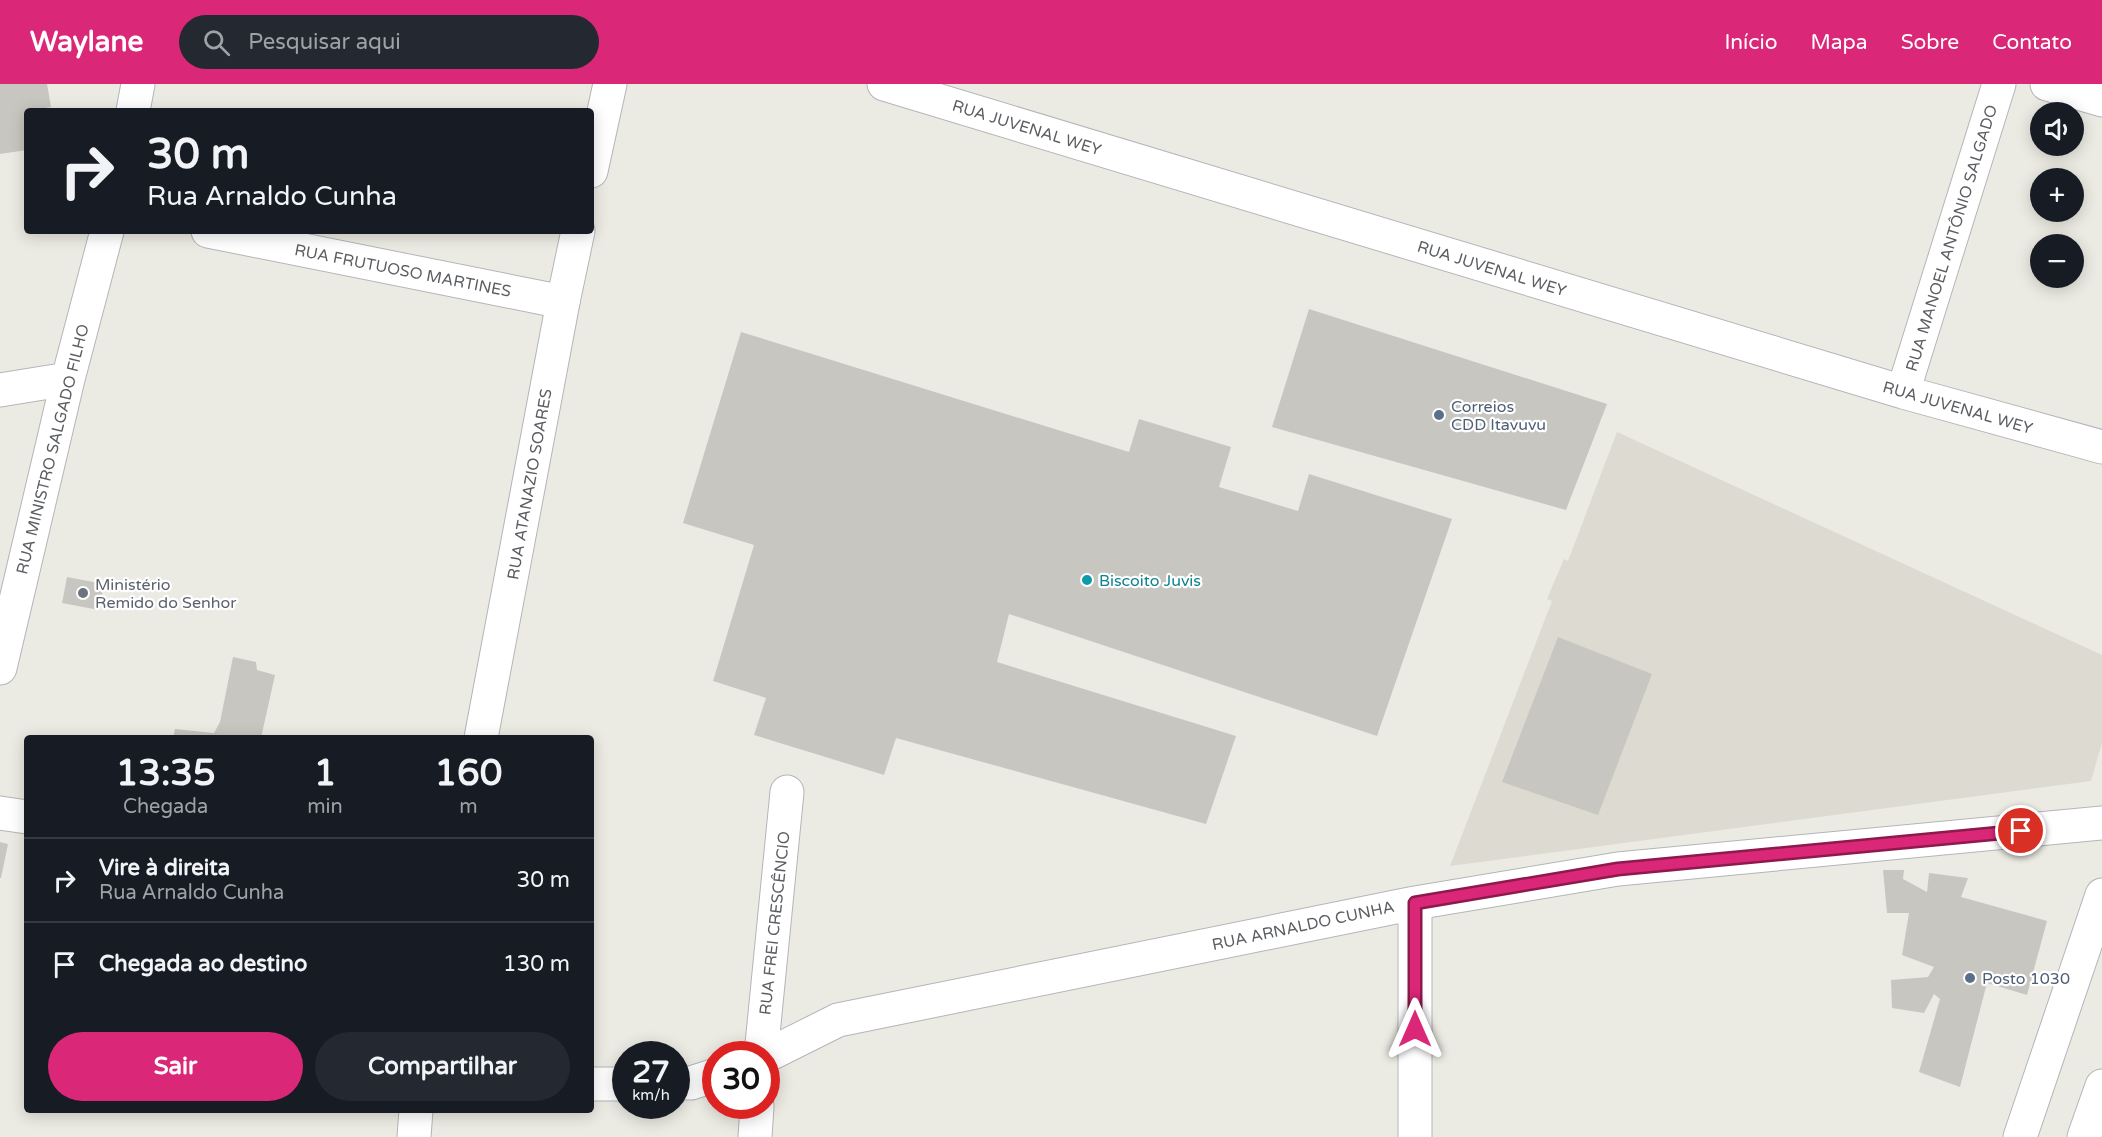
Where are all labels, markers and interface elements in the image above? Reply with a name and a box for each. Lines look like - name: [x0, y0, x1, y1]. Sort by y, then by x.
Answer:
- search box: [179, 15, 599, 69]
- text: Waylane: [30, 25, 143, 59]
- icon: search: [200, 26, 233, 59]
- text: Pesquisar aqui: [248, 29, 401, 55]
- text: Início: [1725, 30, 1777, 55]
- text: Mapa: [1810, 30, 1868, 55]
- text: Sobre: [1901, 30, 1959, 55]
- text: Contato: [1992, 30, 2072, 55]
- street label: RUA JUVENAL WEY: [950, 96, 1104, 160]
- street label: RUA MANOEL ANTÔNIO SALGADO: [1902, 102, 2002, 374]
- map controls: [2030, 102, 2084, 288]
- button: sound: [2030, 102, 2084, 156]
- text: 30 m: [147, 129, 249, 180]
- icon: right: [48, 132, 126, 210]
- button: +: [2030, 168, 2084, 222]
- text: Rua Arnaldo Cunha: [147, 180, 397, 213]
- button: −: [2030, 234, 2084, 288]
- street label: RUA JUVENAL WEY: [1415, 237, 1569, 301]
- street label: RUA FRUTUOSO MARTINES: [293, 240, 513, 302]
- street label: RUA MINISTRO SALGADO FILHO: [12, 322, 94, 576]
- street label: RUA JUVENAL WEY: [1880, 377, 2035, 439]
- street label: RUA ATANAZIO SOARES: [503, 387, 557, 581]
- place label: Correios CDD Itavuvu: [1451, 397, 1546, 435]
- marker: Correios CDD Itavuvu: [1432, 408, 1446, 422]
- place label: Biscoito Juvis: [1099, 571, 1201, 591]
- marker: Biscoito Juvis: [1080, 573, 1094, 587]
- place label: Ministério Remido do Senhor: [95, 575, 237, 613]
- marker: Ministério Remido do Senhor: [76, 586, 90, 600]
- text: 13:35: [116, 752, 216, 795]
- text: 1: [314, 752, 336, 795]
- text: 160: [434, 752, 502, 795]
- text: Chegada: [123, 795, 208, 819]
- text: min: [307, 795, 343, 819]
- text: m: [459, 795, 478, 819]
- pin: [1995, 805, 2046, 856]
- icon: arrive: [2004, 814, 2037, 847]
- street label: RUA FREI CRESCÊNCIO: [755, 830, 795, 1016]
- text: Vire à direita: [99, 855, 230, 881]
- icon: right: [48, 864, 81, 897]
- text: 30 m: [516, 867, 570, 893]
- text: Rua Arnaldo Cunha: [99, 881, 284, 905]
- street label: RUA ARNALDO CUNHA: [1210, 897, 1396, 955]
- icon: arrive: [48, 948, 81, 981]
- text: Chegada ao destino: [99, 951, 307, 977]
- text: 130 m: [503, 951, 570, 977]
- place label: Posto 1030: [1982, 969, 2070, 989]
- marker: Posto 1030: [1963, 971, 1977, 985]
- position arrow: [1383, 997, 1447, 1061]
- button: Sair: [48, 1032, 303, 1101]
- button: Compartilhar: [315, 1032, 570, 1101]
- speed limit sign: 30: [702, 1041, 780, 1119]
- text: 27: [632, 1054, 670, 1091]
- text: km/h: [632, 1086, 670, 1104]

